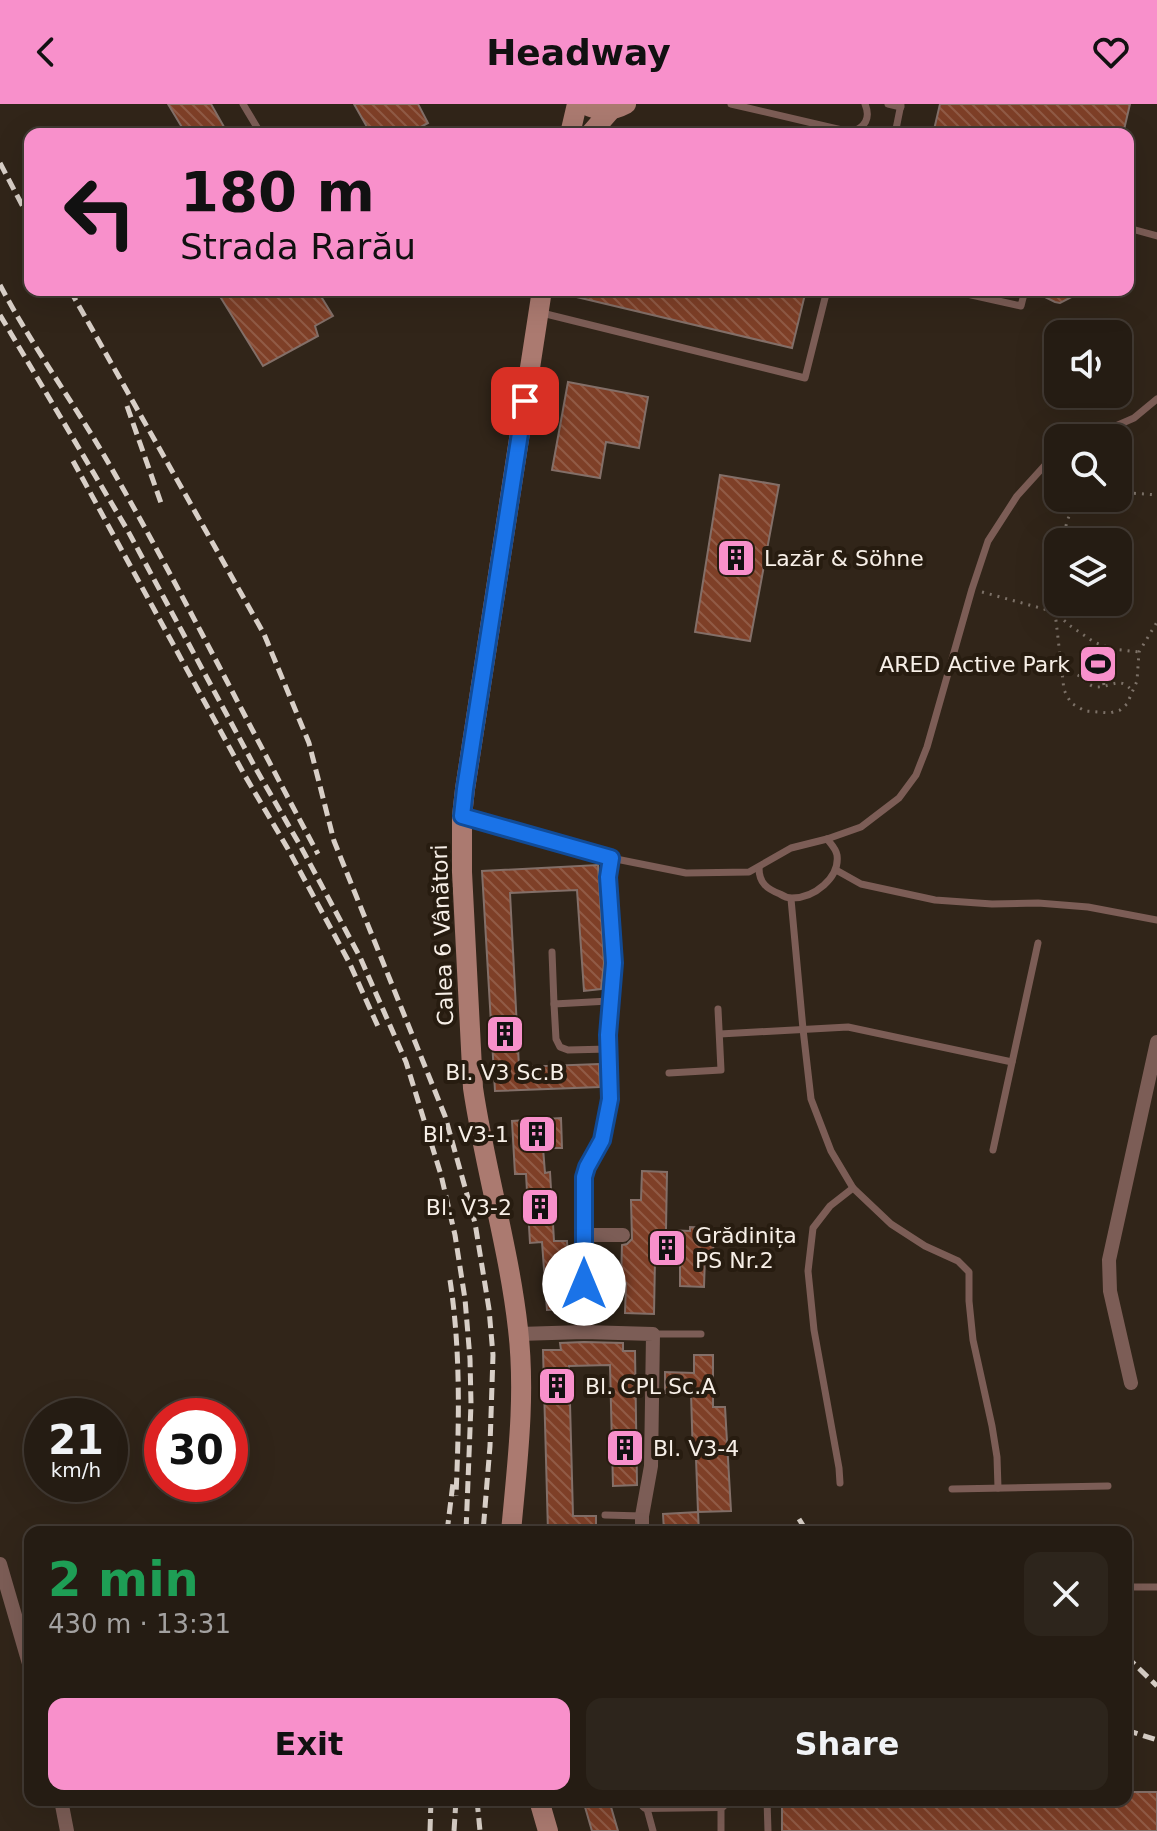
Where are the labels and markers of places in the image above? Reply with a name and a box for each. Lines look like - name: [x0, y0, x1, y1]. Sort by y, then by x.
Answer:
- pin: [491, 367, 559, 435]
- building icon: Lazăr & Söhne: [715, 537, 757, 579]
- place label: Lazăr & Söhne: [764, 546, 924, 571]
- sports icon: ARED Active Park: [1077, 643, 1119, 685]
- place label: ARED Active Park: [879, 652, 1070, 677]
- building icon: Bl. V3 Sc.B: [484, 1013, 526, 1055]
- place label: Bl. V3 Sc.B: [445, 1060, 565, 1085]
- building icon: Bl. V3-1: [516, 1113, 558, 1155]
- place label: Bl. V3-1: [423, 1122, 509, 1147]
- building icon: Bl. V3-2: [519, 1186, 561, 1228]
- place label: Bl. V3-2: [426, 1195, 512, 1220]
- place label: Grădinița PS Nr.2: [695, 1223, 797, 1273]
- building icon: Grădinița PS Nr.2: [646, 1227, 688, 1269]
- building icon: Bl. CPL Sc.A: [536, 1365, 578, 1407]
- place label: Bl. CPL Sc.A: [585, 1374, 716, 1399]
- building icon: Bl. V3-4: [604, 1427, 646, 1469]
- place label: Bl. V3-4: [653, 1436, 739, 1461]

